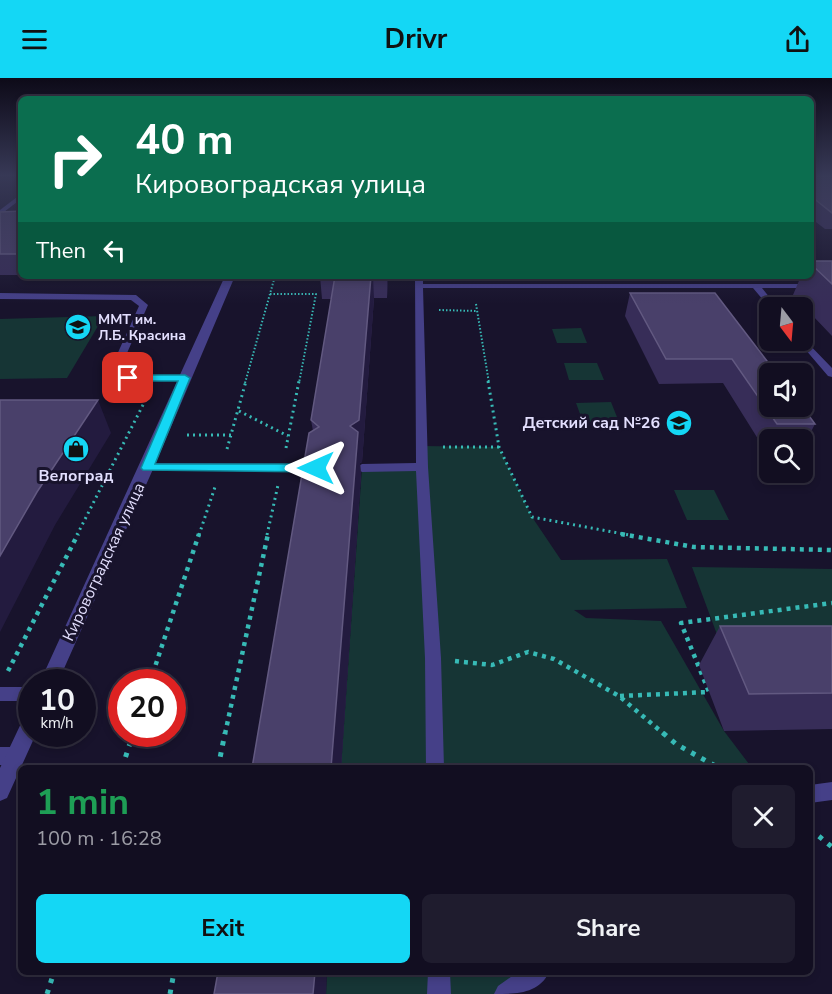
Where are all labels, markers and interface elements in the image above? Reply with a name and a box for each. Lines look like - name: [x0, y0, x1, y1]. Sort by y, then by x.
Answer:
- text: Drivr: [385, 21, 447, 58]
- icon: menu: [18, 23, 51, 56]
- icon: share: [781, 23, 814, 56]
- text: 40 m: [135, 112, 234, 169]
- icon: right: [36, 120, 114, 198]
- text: Кировоградская улица: [135, 166, 426, 203]
- icon: left: [98, 234, 131, 267]
- text: Then: [36, 236, 86, 266]
- north arrow: [759, 297, 813, 351]
- map controls: [759, 297, 813, 483]
- place label: ММТ им. Л.Б. Красина: [98, 310, 186, 345]
- school or university icon: ММТ им. Л.Б. Красина: [63, 312, 93, 342]
- pin: [102, 352, 153, 403]
- icon: arrive: [111, 361, 144, 394]
- button: sound: [759, 363, 813, 417]
- school or university icon: Детский сад №26: [664, 408, 694, 438]
- place label: Детский сад №26: [523, 412, 660, 434]
- button: search: [759, 429, 813, 483]
- shop icon: Велоград: [61, 434, 91, 464]
- position arrow: [284, 436, 348, 500]
- place label: Велоград: [39, 465, 114, 487]
- street label: Кировоградская улица: [58, 479, 150, 645]
- speed limit sign: 20: [108, 669, 186, 747]
- text: 10: [39, 680, 75, 721]
- text: km/h: [40, 713, 74, 733]
- text: 1 min: [36, 778, 129, 827]
- button: close: [732, 785, 795, 848]
- text: 100 m · 16:28: [36, 825, 162, 852]
- button: Exit: [36, 894, 410, 963]
- button: Share: [422, 894, 795, 963]

